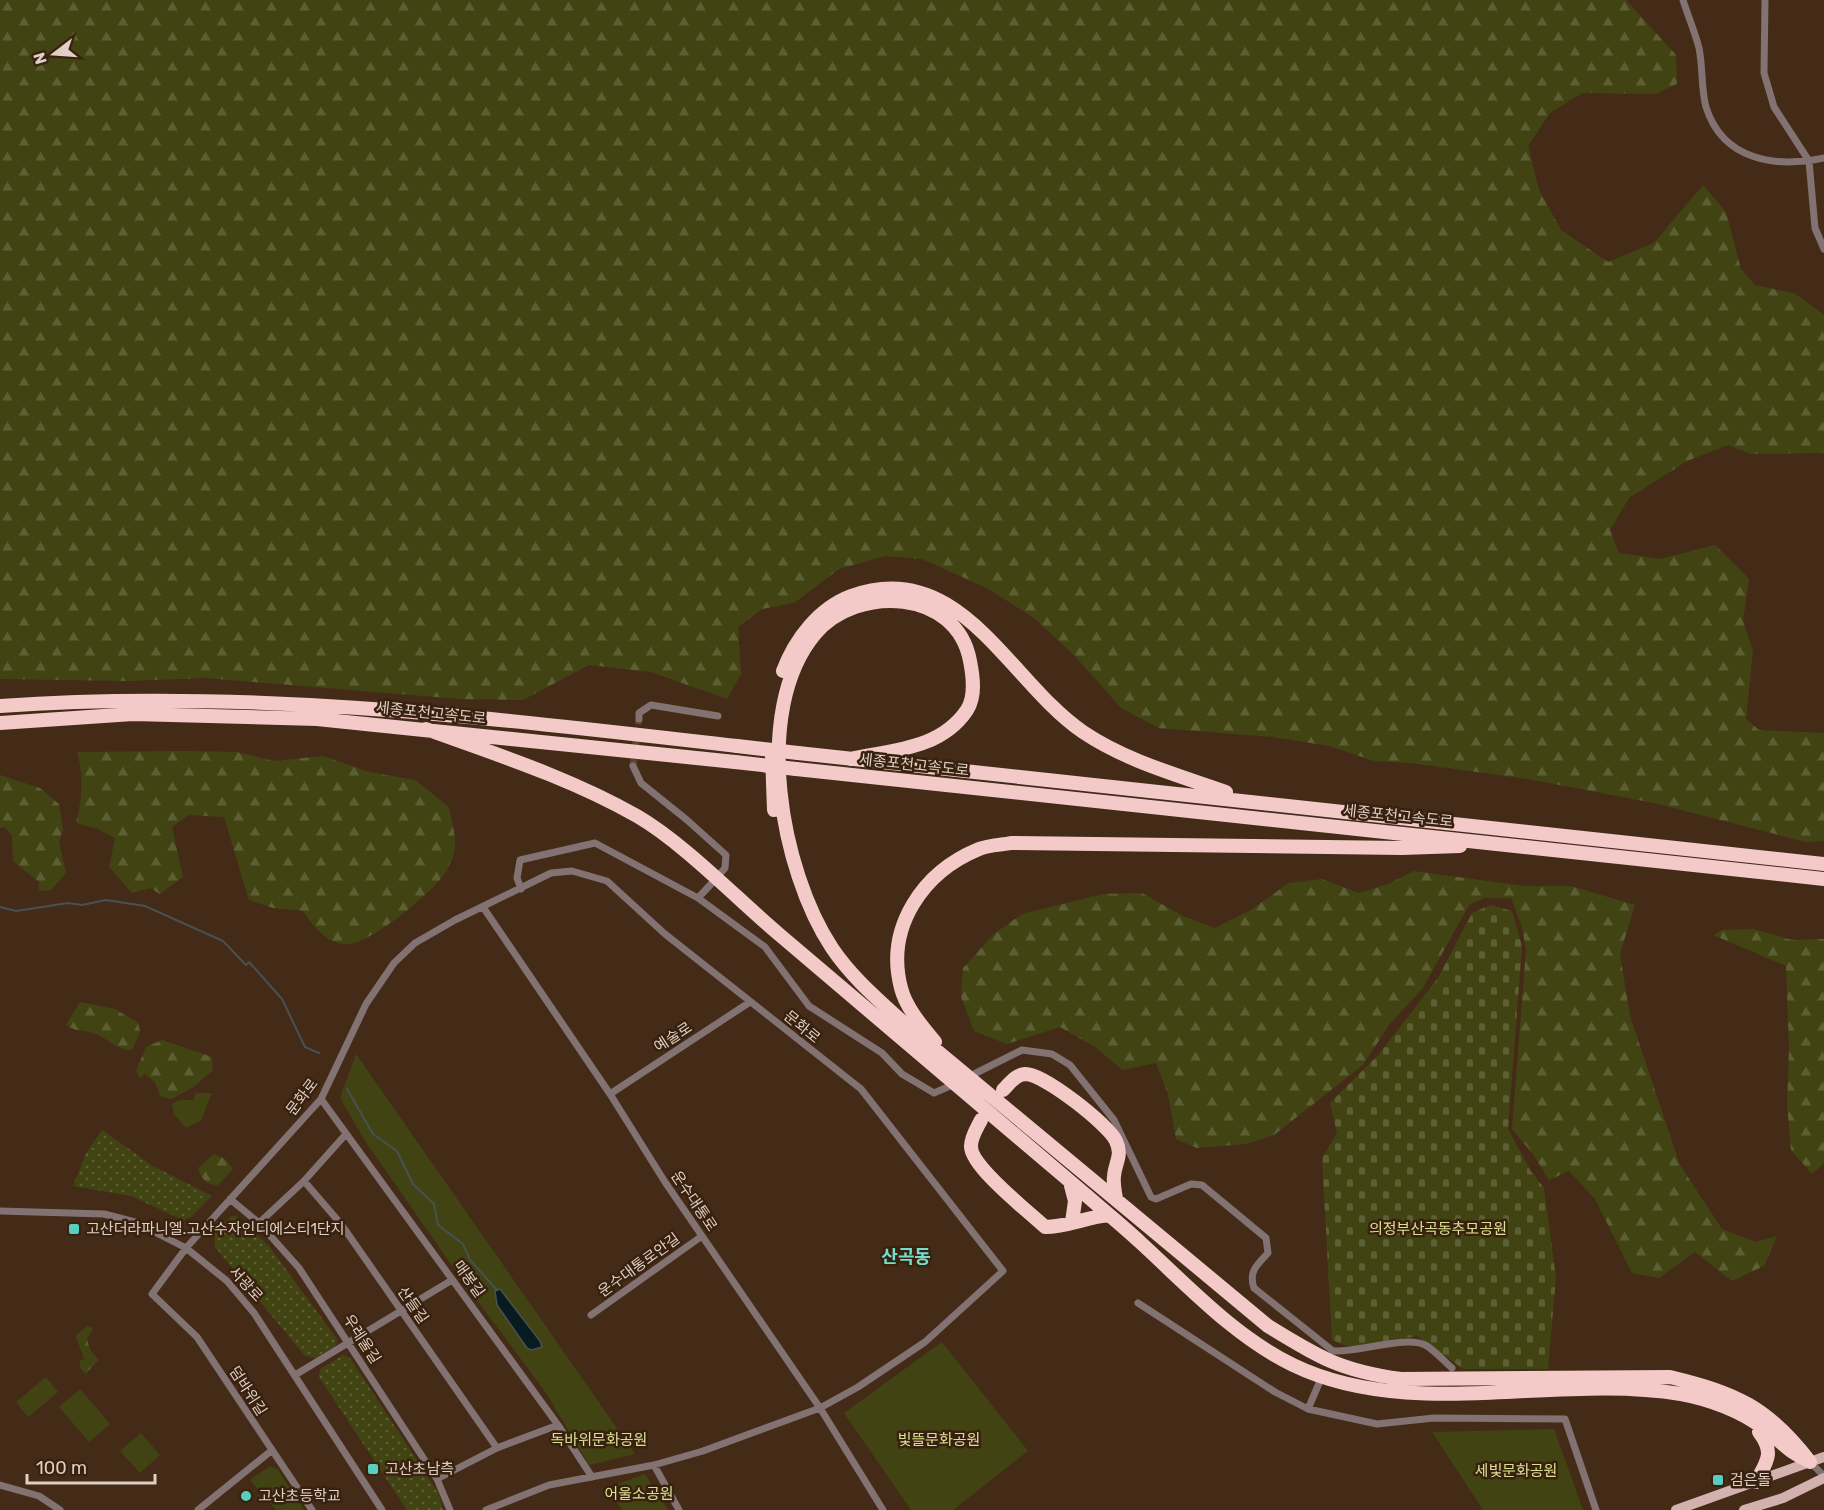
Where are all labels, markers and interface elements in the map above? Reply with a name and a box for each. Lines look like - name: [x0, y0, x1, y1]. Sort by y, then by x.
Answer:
- north arrow: [24, 24, 84, 84]
- text: N: [29, 50, 51, 67]
- street label: 세종포천고속도로: [375, 698, 487, 728]
- street label: 세종포천고속도로: [858, 750, 970, 780]
- street label: 세종포천고속도로: [1342, 801, 1454, 831]
- street label: 문화로: [780, 1007, 824, 1047]
- street label: 예술로: [651, 1018, 695, 1056]
- street label: 문화로: [282, 1075, 322, 1119]
- street label: 운수대통로: [667, 1167, 721, 1235]
- place label: 고산더라파니엘.고산수자인디에스티1단지: [86, 1220, 345, 1238]
- park label: 의정부산곡동추모공원: [1369, 1220, 1507, 1238]
- marker: 고산더라파니엘.고산수자인디에스티1단지: [67, 1222, 81, 1236]
- street label: 운수대통로안길: [595, 1229, 683, 1301]
- district label: 산곡동: [881, 1246, 931, 1268]
- street label: 매봉길: [450, 1257, 488, 1301]
- street label: 서광로: [225, 1263, 267, 1305]
- street label: 산들길: [394, 1283, 432, 1327]
- street label: 우레울길: [339, 1311, 385, 1367]
- street label: 덤바위길: [225, 1363, 271, 1419]
- park label: 독바위문화공원: [551, 1431, 647, 1449]
- park label: 빛뜰문화공원: [898, 1431, 980, 1449]
- scale bar: [27, 1447, 154, 1485]
- text: 100 m: [36, 1457, 87, 1479]
- place label: 고산초남측: [385, 1460, 454, 1478]
- marker: 고산초남측: [366, 1462, 380, 1476]
- park label: 세빛문화공원: [1475, 1462, 1557, 1480]
- place label: 검은돌: [1730, 1471, 1771, 1489]
- marker: 검은돌: [1711, 1473, 1725, 1487]
- park label: 어울소공원: [604, 1485, 674, 1503]
- place label: 고산초등학교: [258, 1487, 341, 1505]
- marker: 고산초등학교: [239, 1489, 253, 1503]

